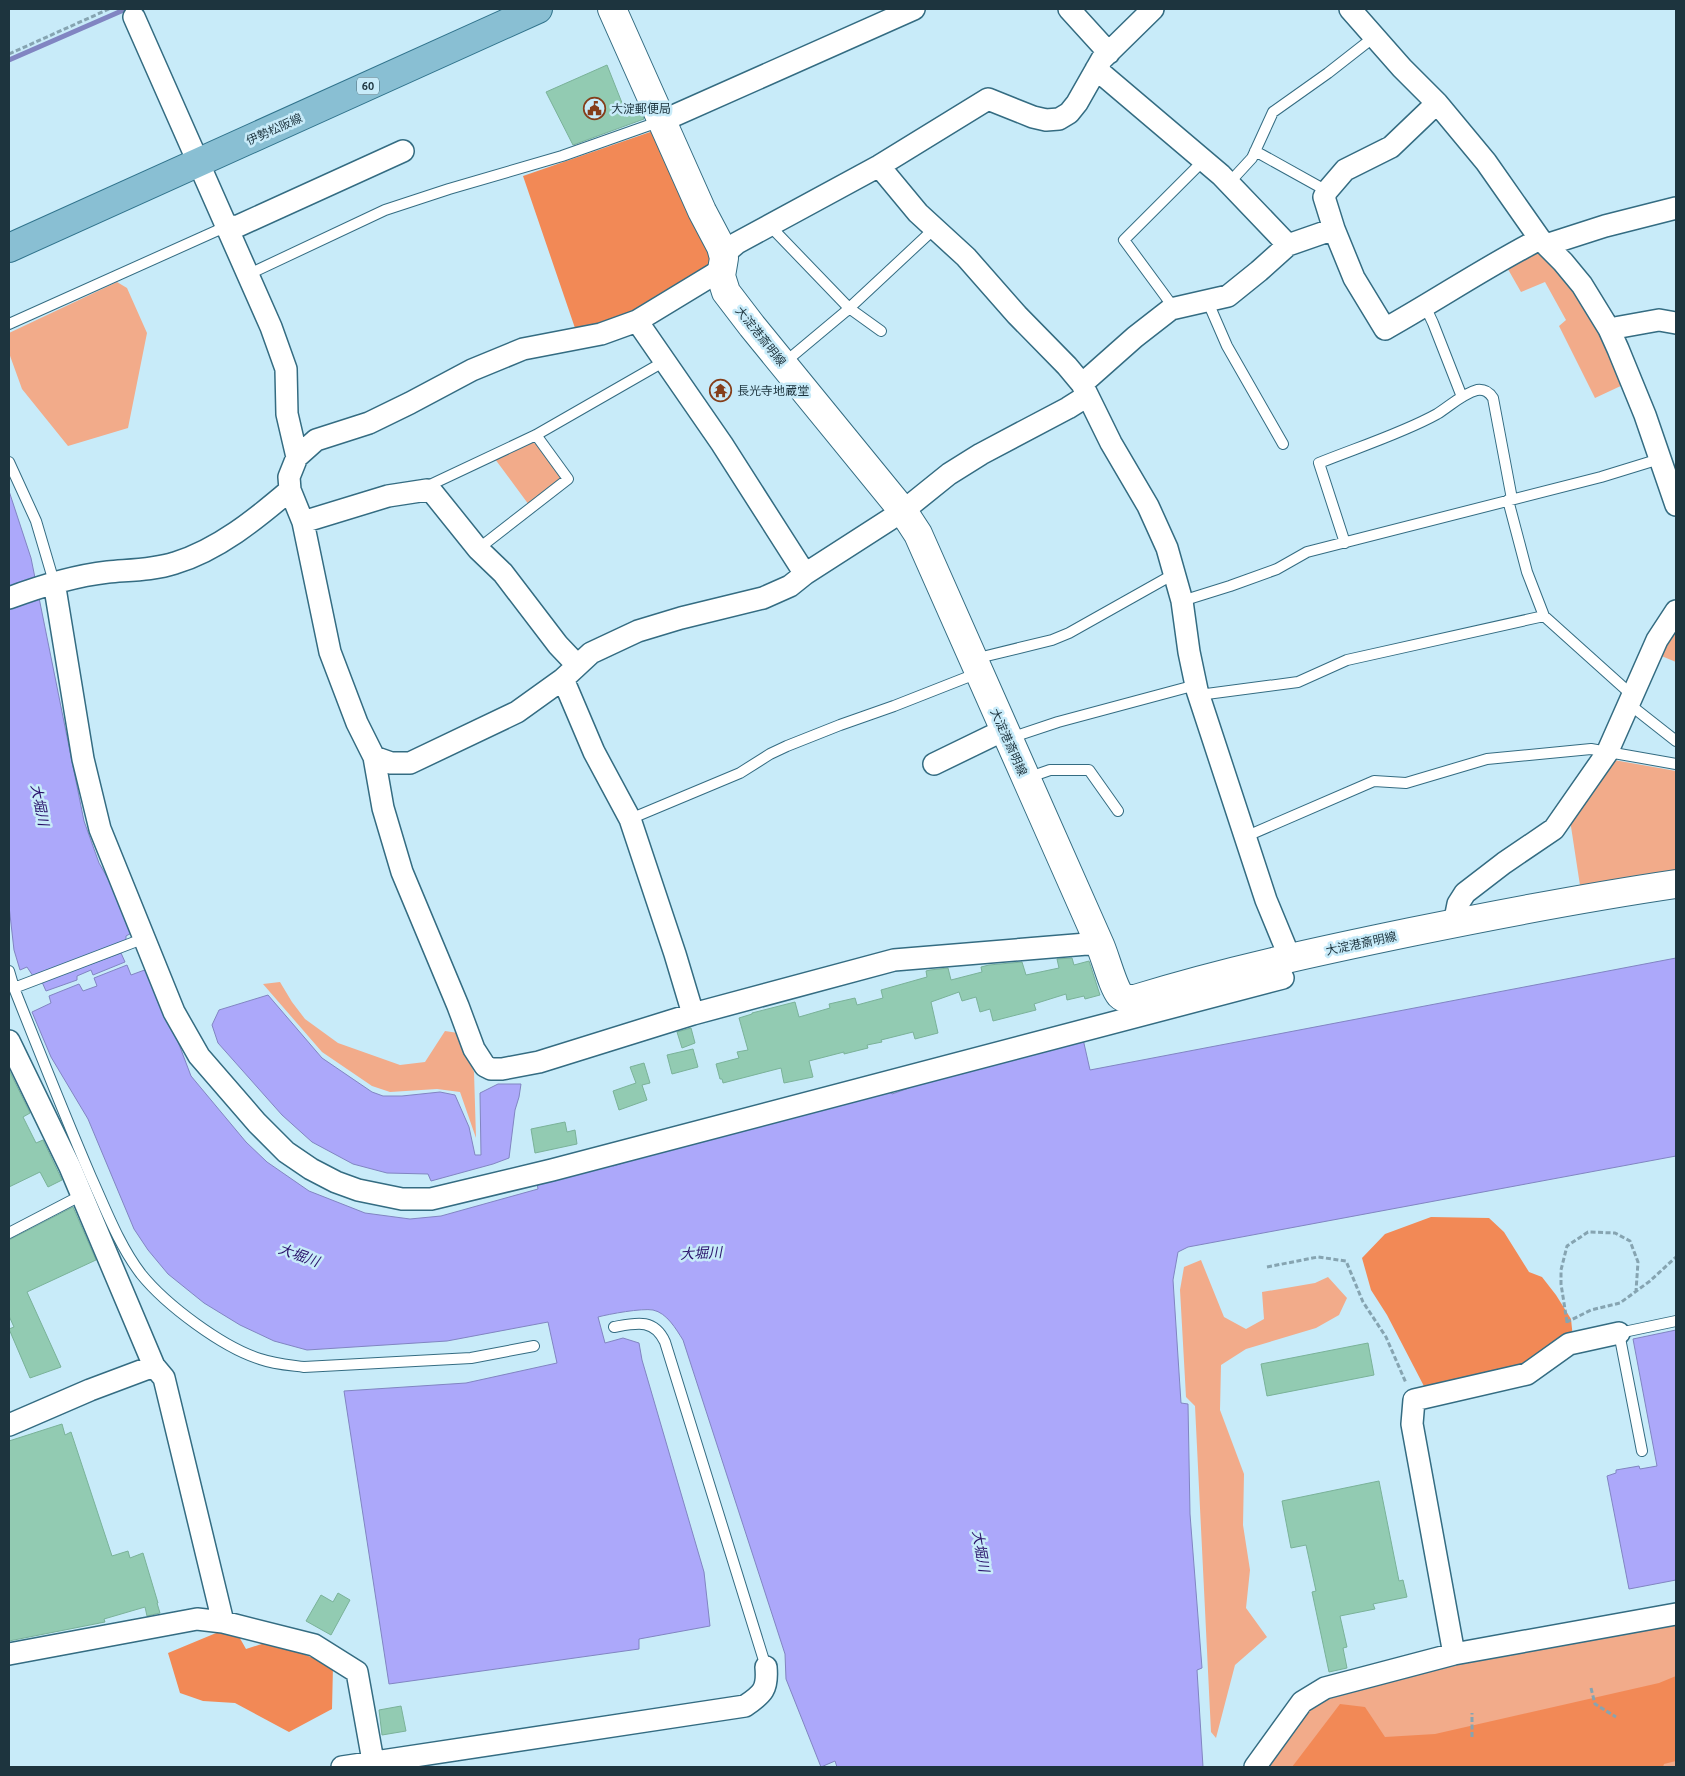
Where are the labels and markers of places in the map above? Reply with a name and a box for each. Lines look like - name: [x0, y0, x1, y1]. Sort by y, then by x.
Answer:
- public building icon: 大淀郵便局: [583, 96, 607, 120]
- place label: 大淀郵便局: [611, 102, 671, 115]
- temple icon: 長光寺地蔵堂: [709, 378, 733, 402]
- place label: 長光寺地蔵堂: [737, 384, 809, 397]

